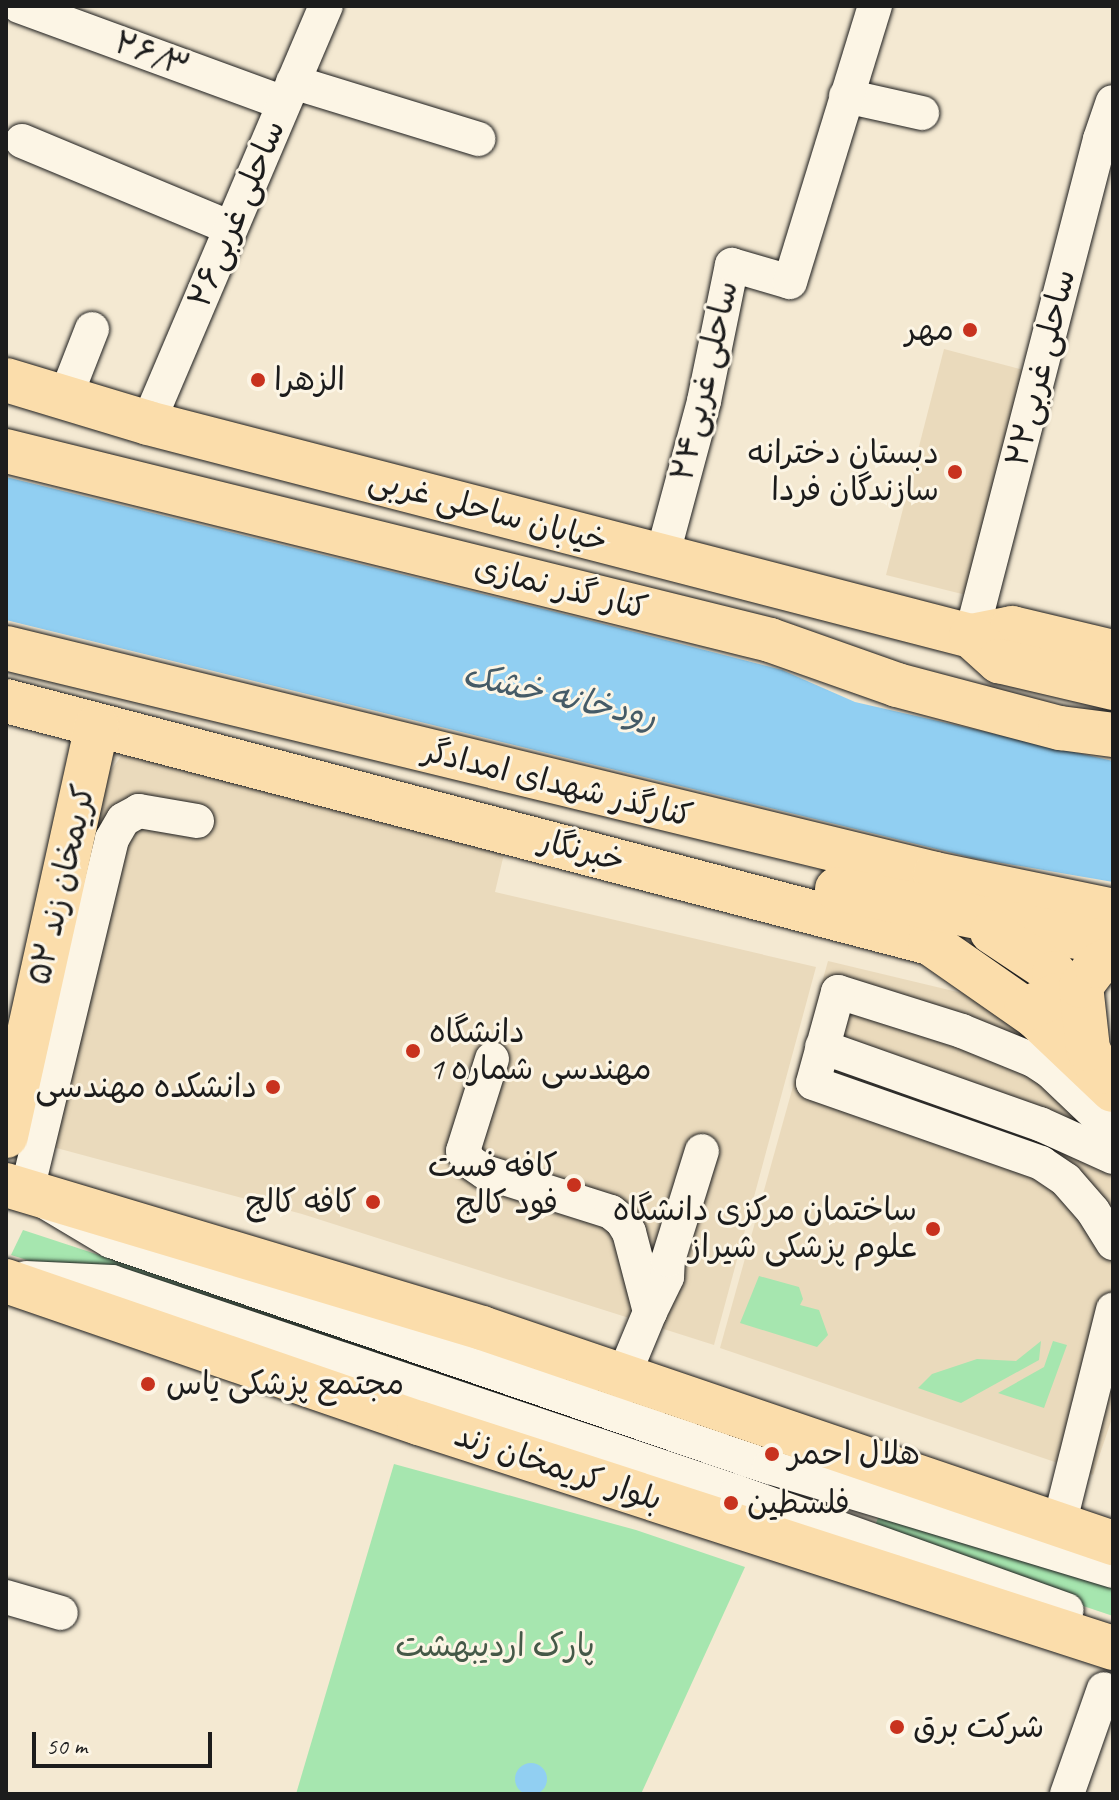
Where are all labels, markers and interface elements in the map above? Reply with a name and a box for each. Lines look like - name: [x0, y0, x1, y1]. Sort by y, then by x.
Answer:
- street label: ۲۶/۳: [109, 24, 195, 86]
- street label: ساحلی غربی۲۶: [180, 115, 294, 313]
- street label: ساحلی غربی۲۲: [998, 266, 1084, 470]
- street label: ساحلی غربی۲۴: [663, 277, 747, 485]
- place label: مهر: [905, 311, 954, 349]
- marker: مهر: [961, 321, 979, 339]
- place label: الزهرا: [274, 361, 345, 399]
- marker: الزهرا: [249, 371, 267, 389]
- place label: دبستان دخترانه سازندگان فردا: [747, 435, 939, 510]
- street label: خیابان ساحلی غربی: [365, 461, 611, 561]
- marker: دبستان دخترانه سازندگان فردا: [946, 463, 964, 481]
- street label: کنار گذر نمازی: [471, 548, 651, 628]
- water label: رودخانه خشک: [459, 653, 661, 737]
- street label: کنارگذر شهدای امدادگر: [419, 732, 697, 836]
- street label: کریمخان زند ۵۲: [20, 781, 104, 989]
- street label: خبرنگار: [535, 821, 629, 881]
- place label: دانشگاه مهندسی شماره 1: [429, 1014, 651, 1089]
- marker: دانشگاه مهندسی شماره 1: [404, 1042, 422, 1060]
- place label: دانشکده مهندسی: [35, 1068, 257, 1106]
- marker: دانشکده مهندسی: [264, 1078, 282, 1096]
- place label: کافه فست فود کالج: [428, 1148, 558, 1223]
- marker: کافه فست فود کالج: [565, 1176, 583, 1194]
- place label: کافه کالج: [245, 1183, 357, 1221]
- place label: ساختمان مرکزی دانشگاه علوم پزشکی شیراز: [613, 1192, 917, 1267]
- marker: کافه کالج: [364, 1193, 382, 1211]
- marker: ساختمان مرکزی دانشگاه علوم پزشکی شیراز: [924, 1220, 942, 1238]
- place label: مجتمع پزشکی یاس: [166, 1365, 404, 1403]
- marker: مجتمع پزشکی یاس: [137, 1373, 159, 1395]
- street label: بلوار کریمخان زند: [449, 1416, 667, 1520]
- place label: هلال احمر: [788, 1435, 920, 1473]
- marker: هلال احمر: [763, 1445, 781, 1463]
- place label: فلسطین: [747, 1484, 850, 1522]
- marker: فلسطین: [722, 1494, 740, 1512]
- park label: پارک اردیبهشت: [395, 1627, 595, 1665]
- place label: شرکت برق: [913, 1708, 1044, 1746]
- scale bar: [36, 1716, 216, 1766]
- marker: شرکت برق: [888, 1718, 906, 1736]
- text: 50 m: [46, 1731, 87, 1761]

